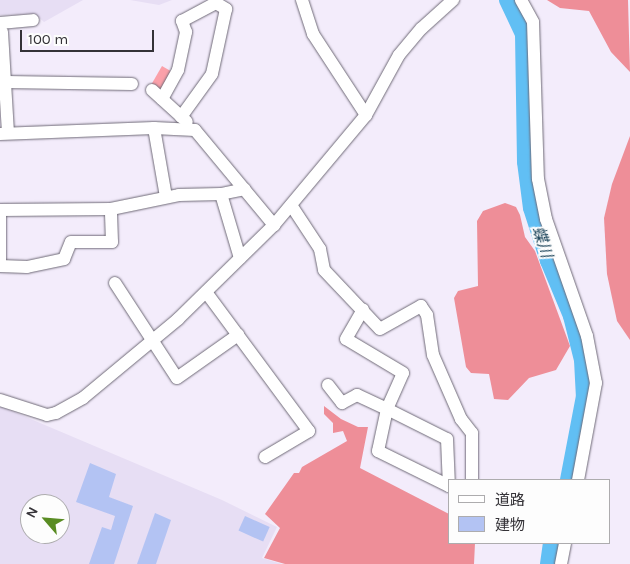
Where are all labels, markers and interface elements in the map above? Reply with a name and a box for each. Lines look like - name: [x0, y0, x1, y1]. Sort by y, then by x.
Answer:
- scale bar: [22, 20, 156, 52]
- text: 100 m: [28, 30, 68, 48]
- water label: 蝶川: [528, 224, 556, 260]
- legend: [448, 479, 610, 544]
- text: 道路: [495, 491, 525, 509]
- north arrow: [20, 494, 70, 544]
- text: N: [22, 504, 42, 521]
- text: 建物: [495, 516, 525, 534]

